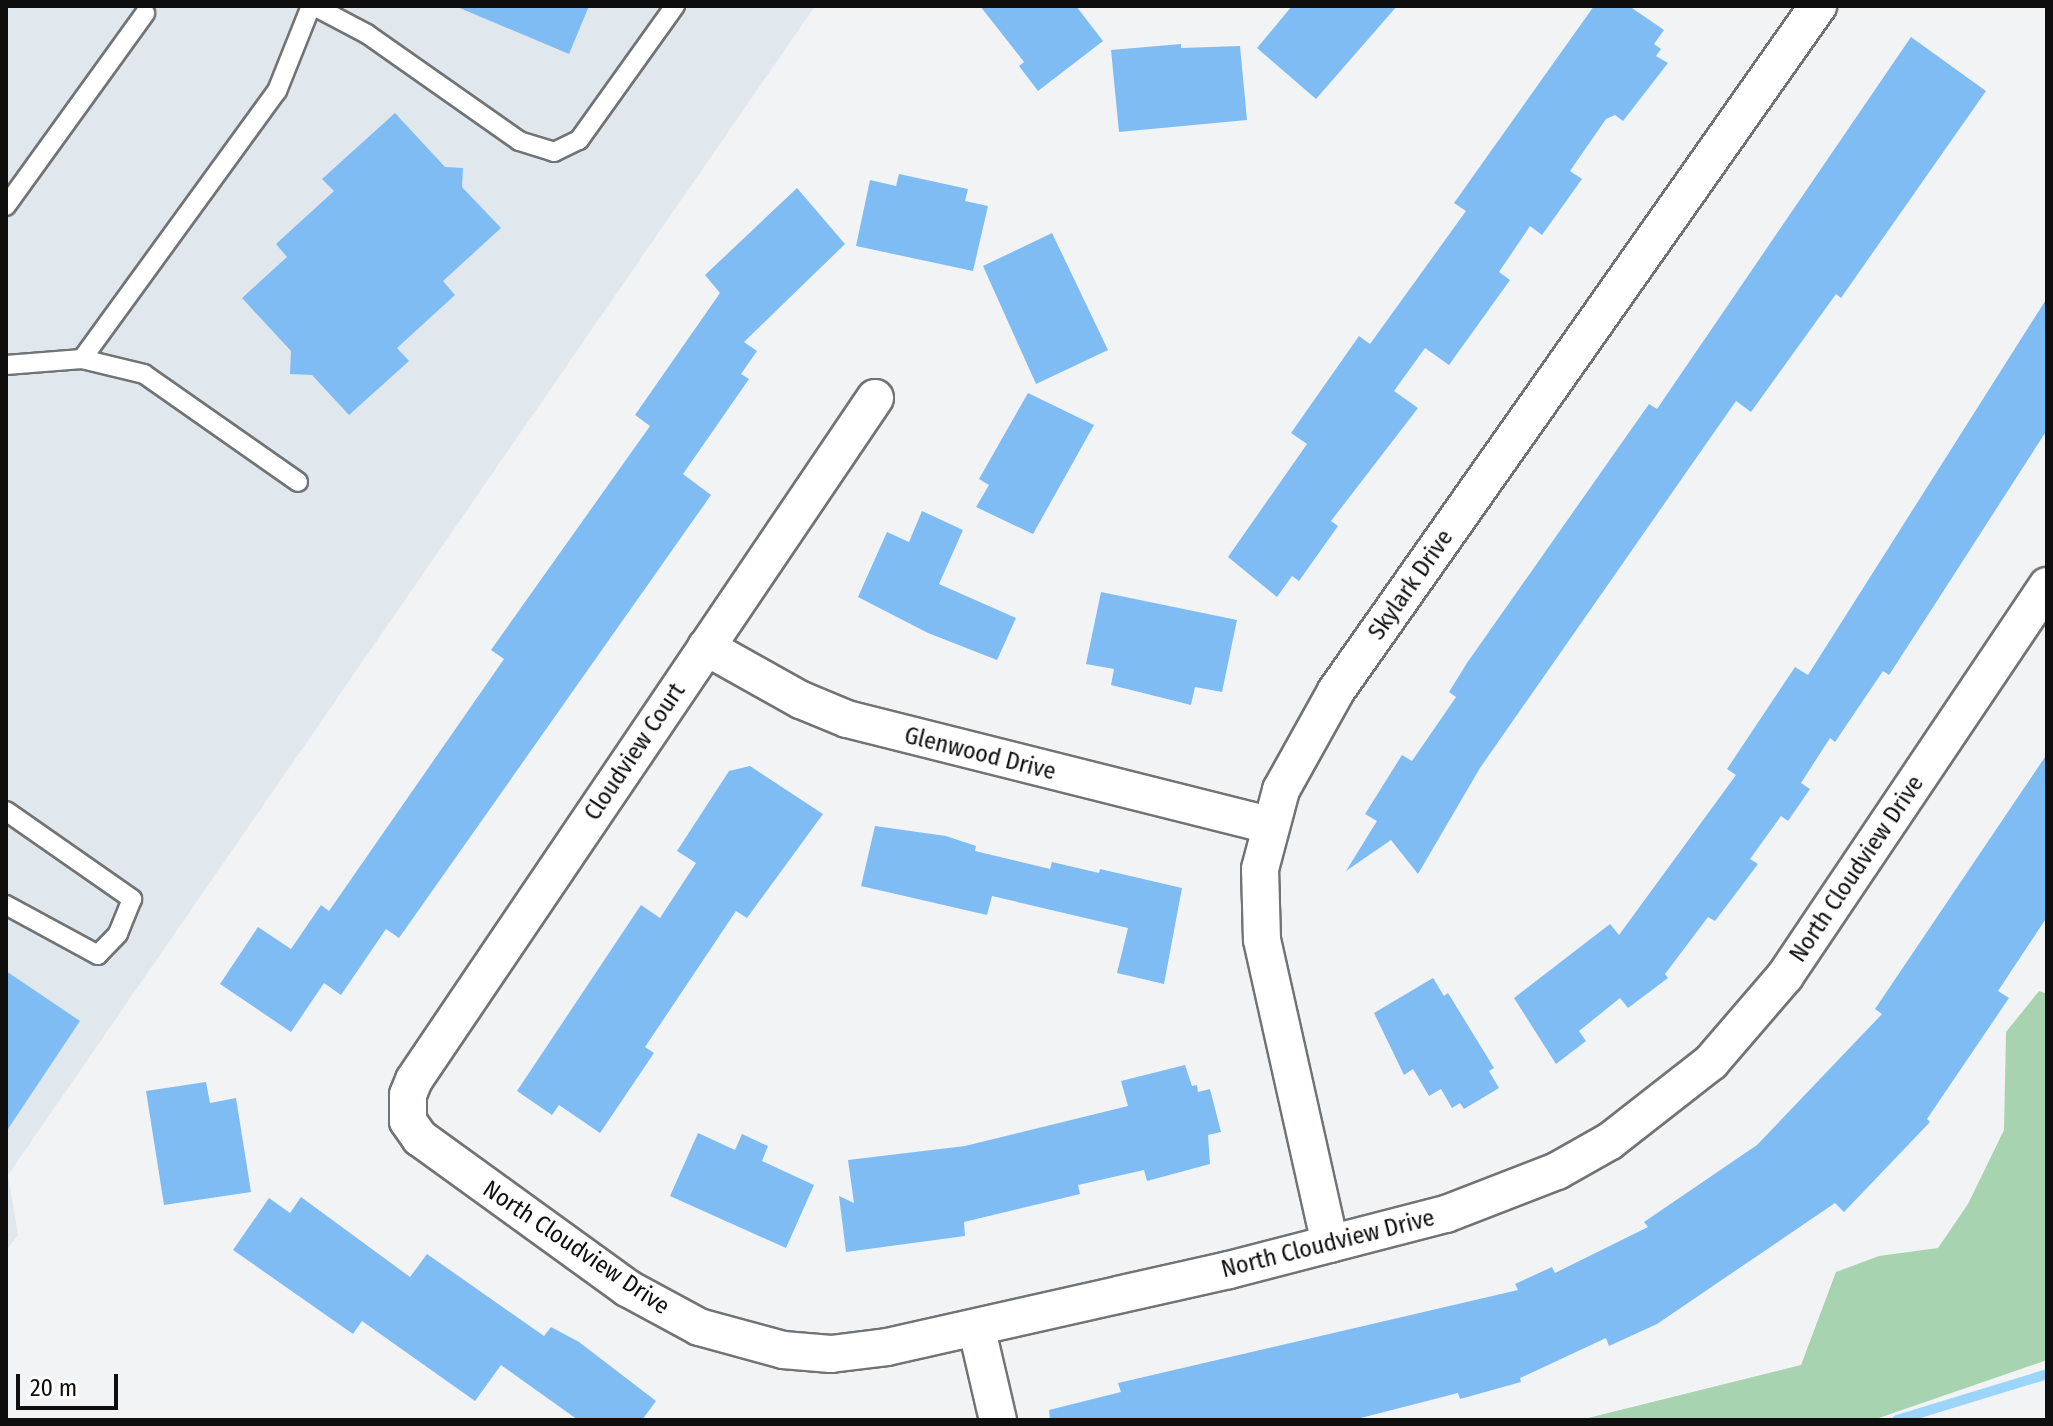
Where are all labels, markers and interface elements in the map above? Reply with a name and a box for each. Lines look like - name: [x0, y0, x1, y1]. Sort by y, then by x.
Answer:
- street label: Skylark Drive: [1363, 524, 1459, 646]
- street label: Cloudview Court: [579, 678, 691, 826]
- street label: Glenwood Drive: [901, 721, 1059, 787]
- street label: North Cloudview Drive: [1784, 770, 1930, 968]
- street label: North Cloudview Drive: [477, 1175, 675, 1321]
- street label: North Cloudview Drive: [1218, 1204, 1438, 1284]
- scale bar: [20, 1358, 122, 1408]
- text: 20 m: [30, 1374, 77, 1402]

